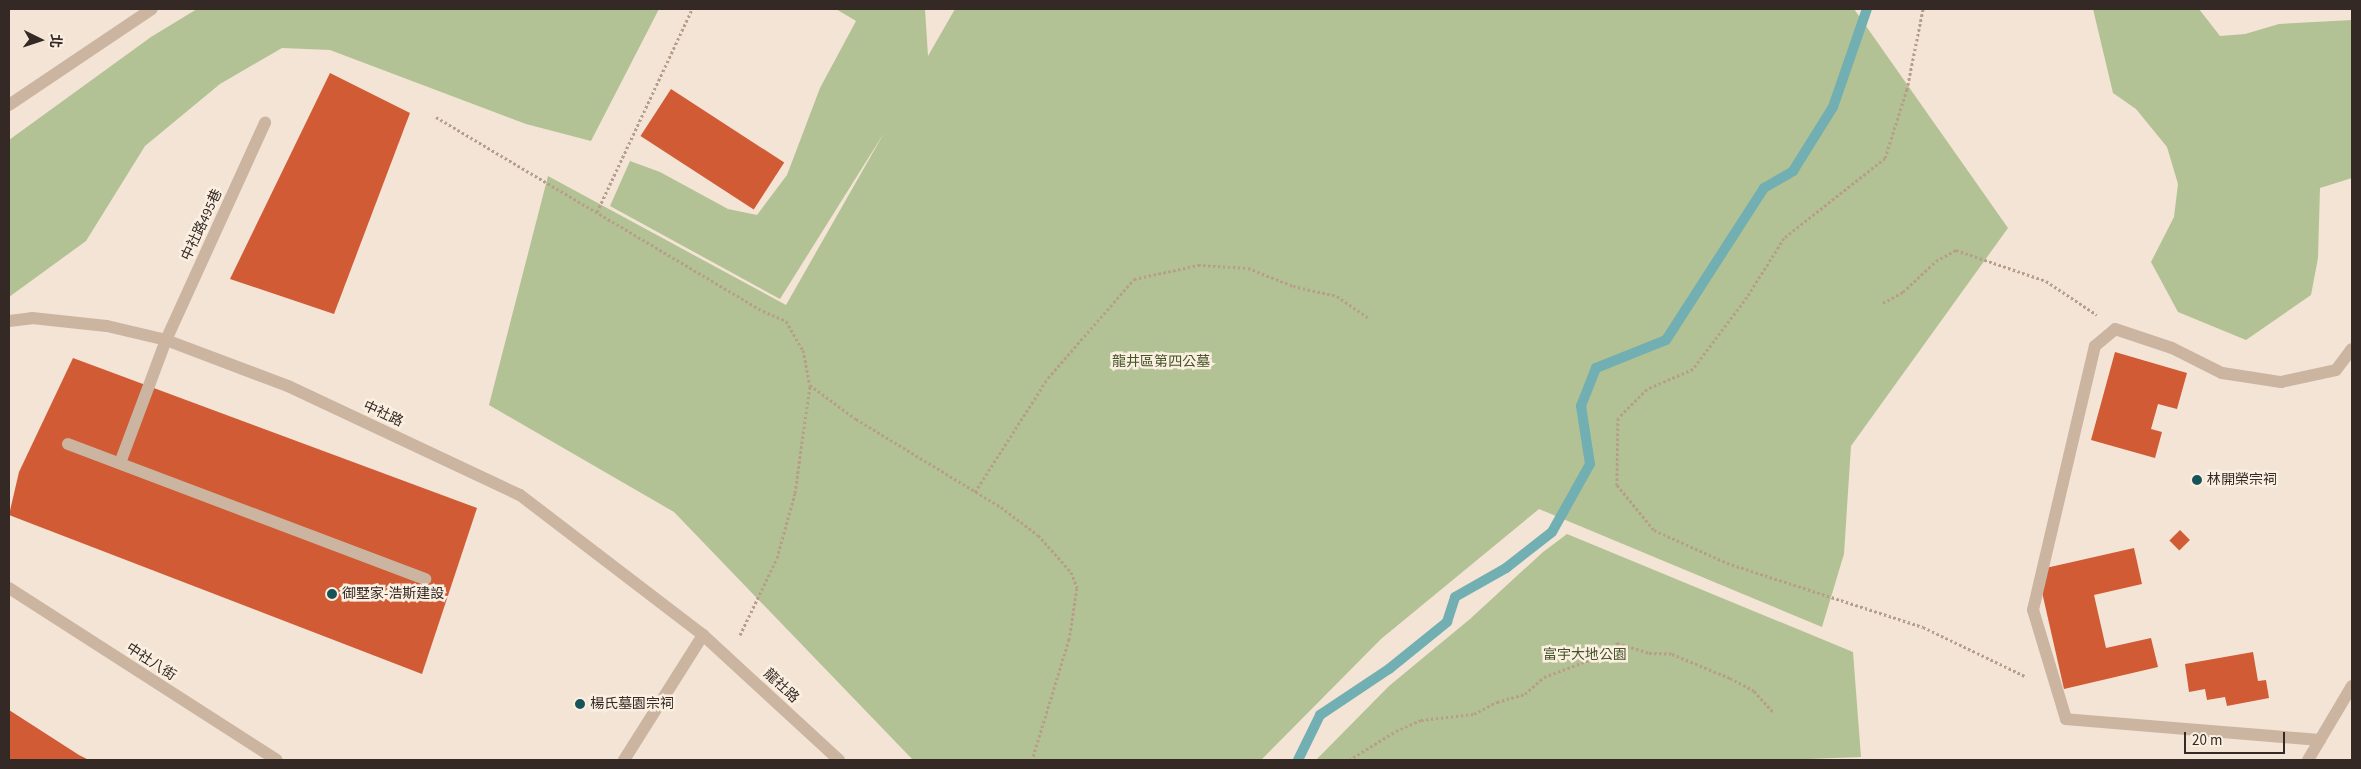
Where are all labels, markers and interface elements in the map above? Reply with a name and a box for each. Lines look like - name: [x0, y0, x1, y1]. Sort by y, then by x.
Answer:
- north arrow: [15, 15, 65, 65]
- text: 北: [44, 33, 65, 49]
- street label: 中社路495巷: [178, 187, 226, 263]
- park label: 龍井區第四公墓: [1112, 354, 1210, 370]
- street label: 中社路: [360, 398, 406, 430]
- place label: 林開榮宗祠: [2207, 472, 2277, 488]
- marker: 林開榮宗祠: [2191, 474, 2203, 486]
- place label: 御墅家-浩斯建設: [342, 586, 444, 602]
- marker: 御墅家-浩斯建設: [326, 588, 338, 600]
- street label: 中社八街: [123, 640, 179, 684]
- park label: 富宇大地公園: [1543, 647, 1627, 663]
- street label: 龍社路: [760, 666, 802, 706]
- place label: 楊氏墓園宗祠: [590, 696, 674, 712]
- marker: 楊氏墓園宗祠: [574, 698, 586, 710]
- scale bar: [2186, 722, 2287, 754]
- text: 20 m: [2192, 730, 2222, 751]

